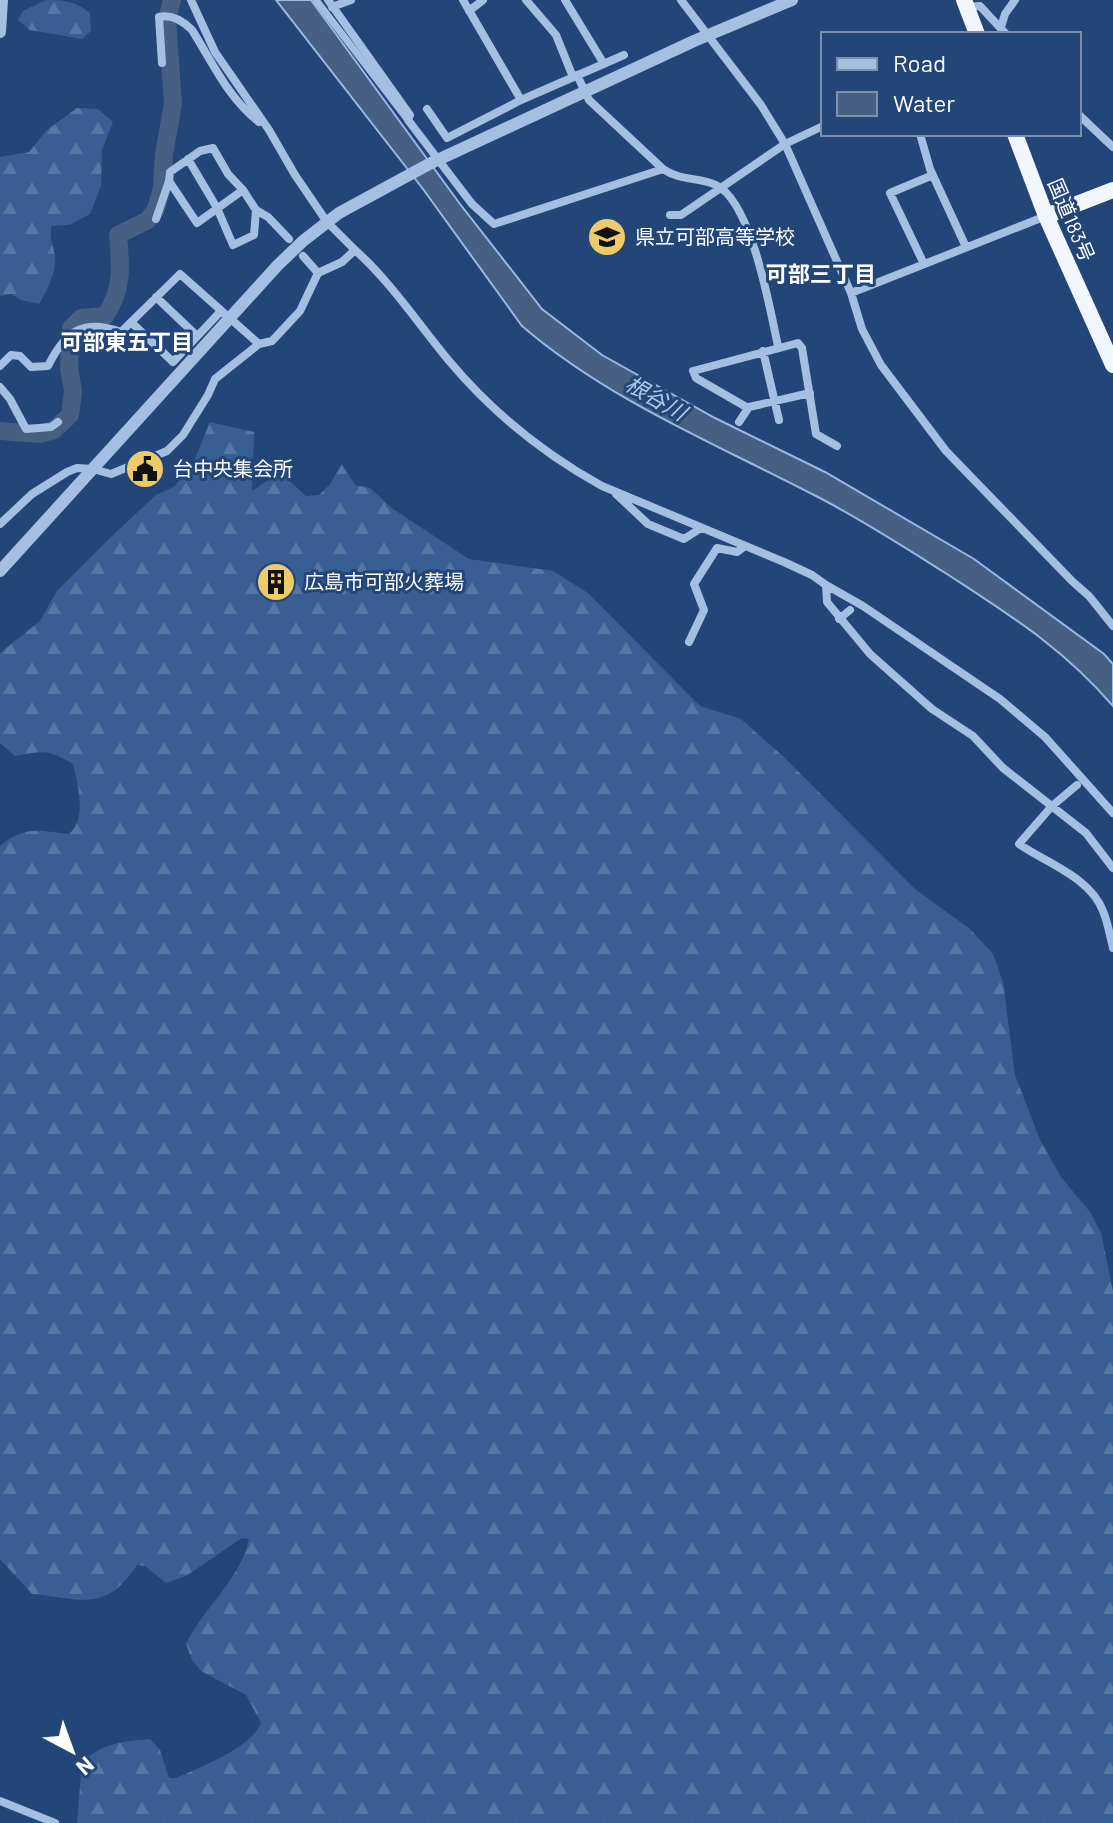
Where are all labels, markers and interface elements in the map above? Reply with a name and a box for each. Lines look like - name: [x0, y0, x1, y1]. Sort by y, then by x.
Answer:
- legend: [821, 32, 1081, 136]
- text: Road: [893, 48, 946, 77]
- text: Water: [893, 88, 955, 117]
- street label: 国道183号: [1044, 175, 1100, 265]
- school or university icon: 県立可部高等学校: [586, 216, 628, 258]
- place label: 県立可部高等学校: [635, 224, 795, 248]
- district label: 可部三丁目: [766, 260, 876, 286]
- district label: 可部東五丁目: [61, 328, 193, 354]
- water label: 根谷川: [621, 369, 693, 426]
- public building icon: 台中央集会所: [124, 448, 166, 490]
- place label: 台中央集会所: [173, 456, 293, 480]
- building icon: 広島市可部火葬場: [255, 561, 297, 603]
- place label: 広島市可部火葬場: [304, 569, 464, 593]
- north arrow: [32, 1711, 112, 1791]
- text: N: [72, 1752, 100, 1781]

